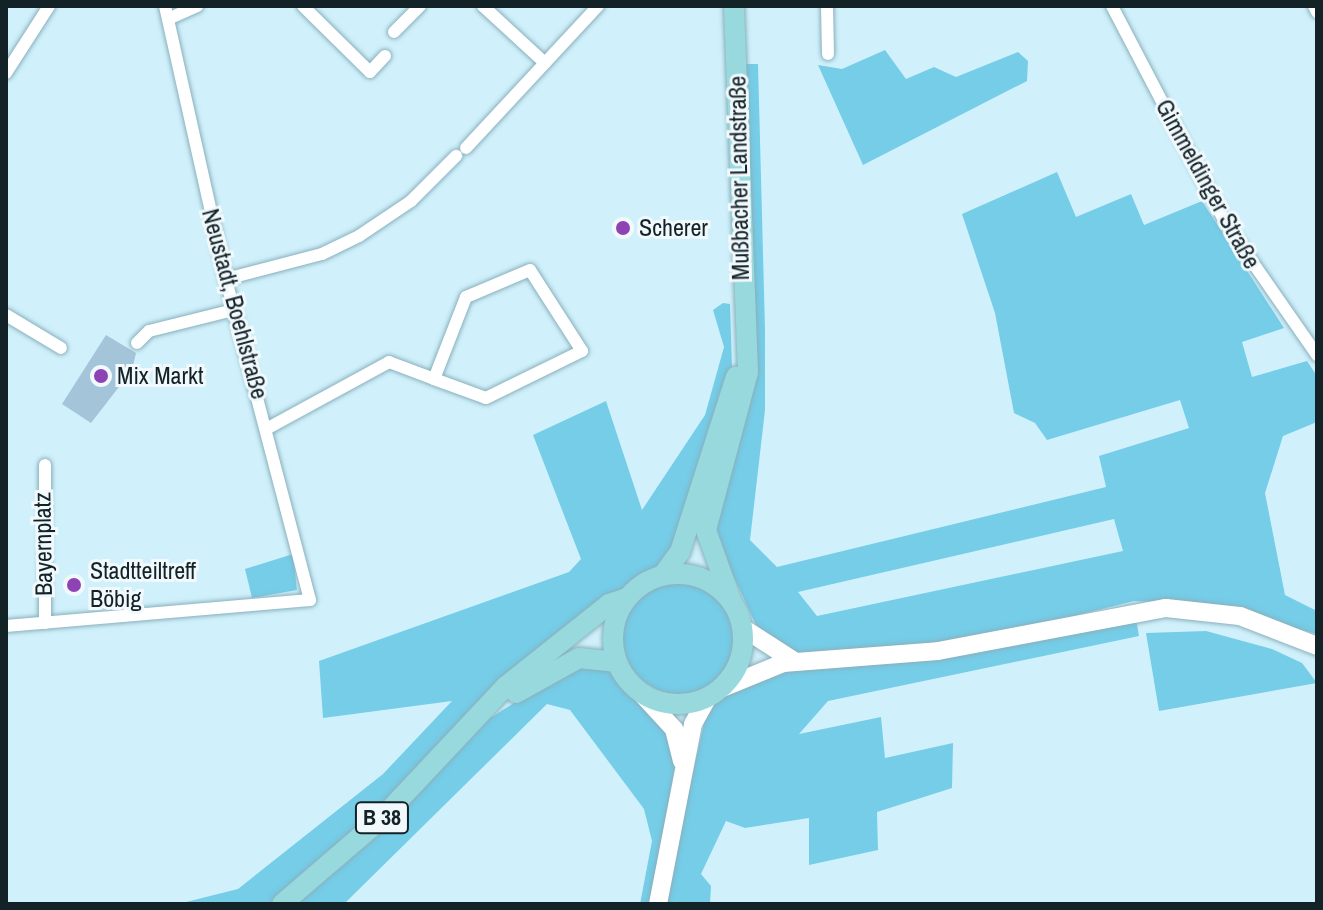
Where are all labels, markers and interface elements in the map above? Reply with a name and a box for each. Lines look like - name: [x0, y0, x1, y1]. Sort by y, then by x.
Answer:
- street label: Mußbacher Landstraße: [723, 75, 755, 281]
- street label: Gimmeldinger Straße: [1150, 94, 1266, 274]
- street label: Neustadt, Boehlstraße: [196, 206, 274, 402]
- place label: Scherer: [639, 214, 708, 242]
- marker: Scherer: [614, 219, 632, 237]
- place label: Mix Markt: [117, 362, 203, 390]
- marker: Mix Markt: [92, 367, 110, 385]
- street label: Bayernplatz: [28, 492, 58, 596]
- place label: Stadtteiltreff Böbig: [90, 557, 196, 613]
- marker: Stadtteiltreff Böbig: [65, 576, 83, 594]
- road number: B 38: [354, 800, 410, 836]

